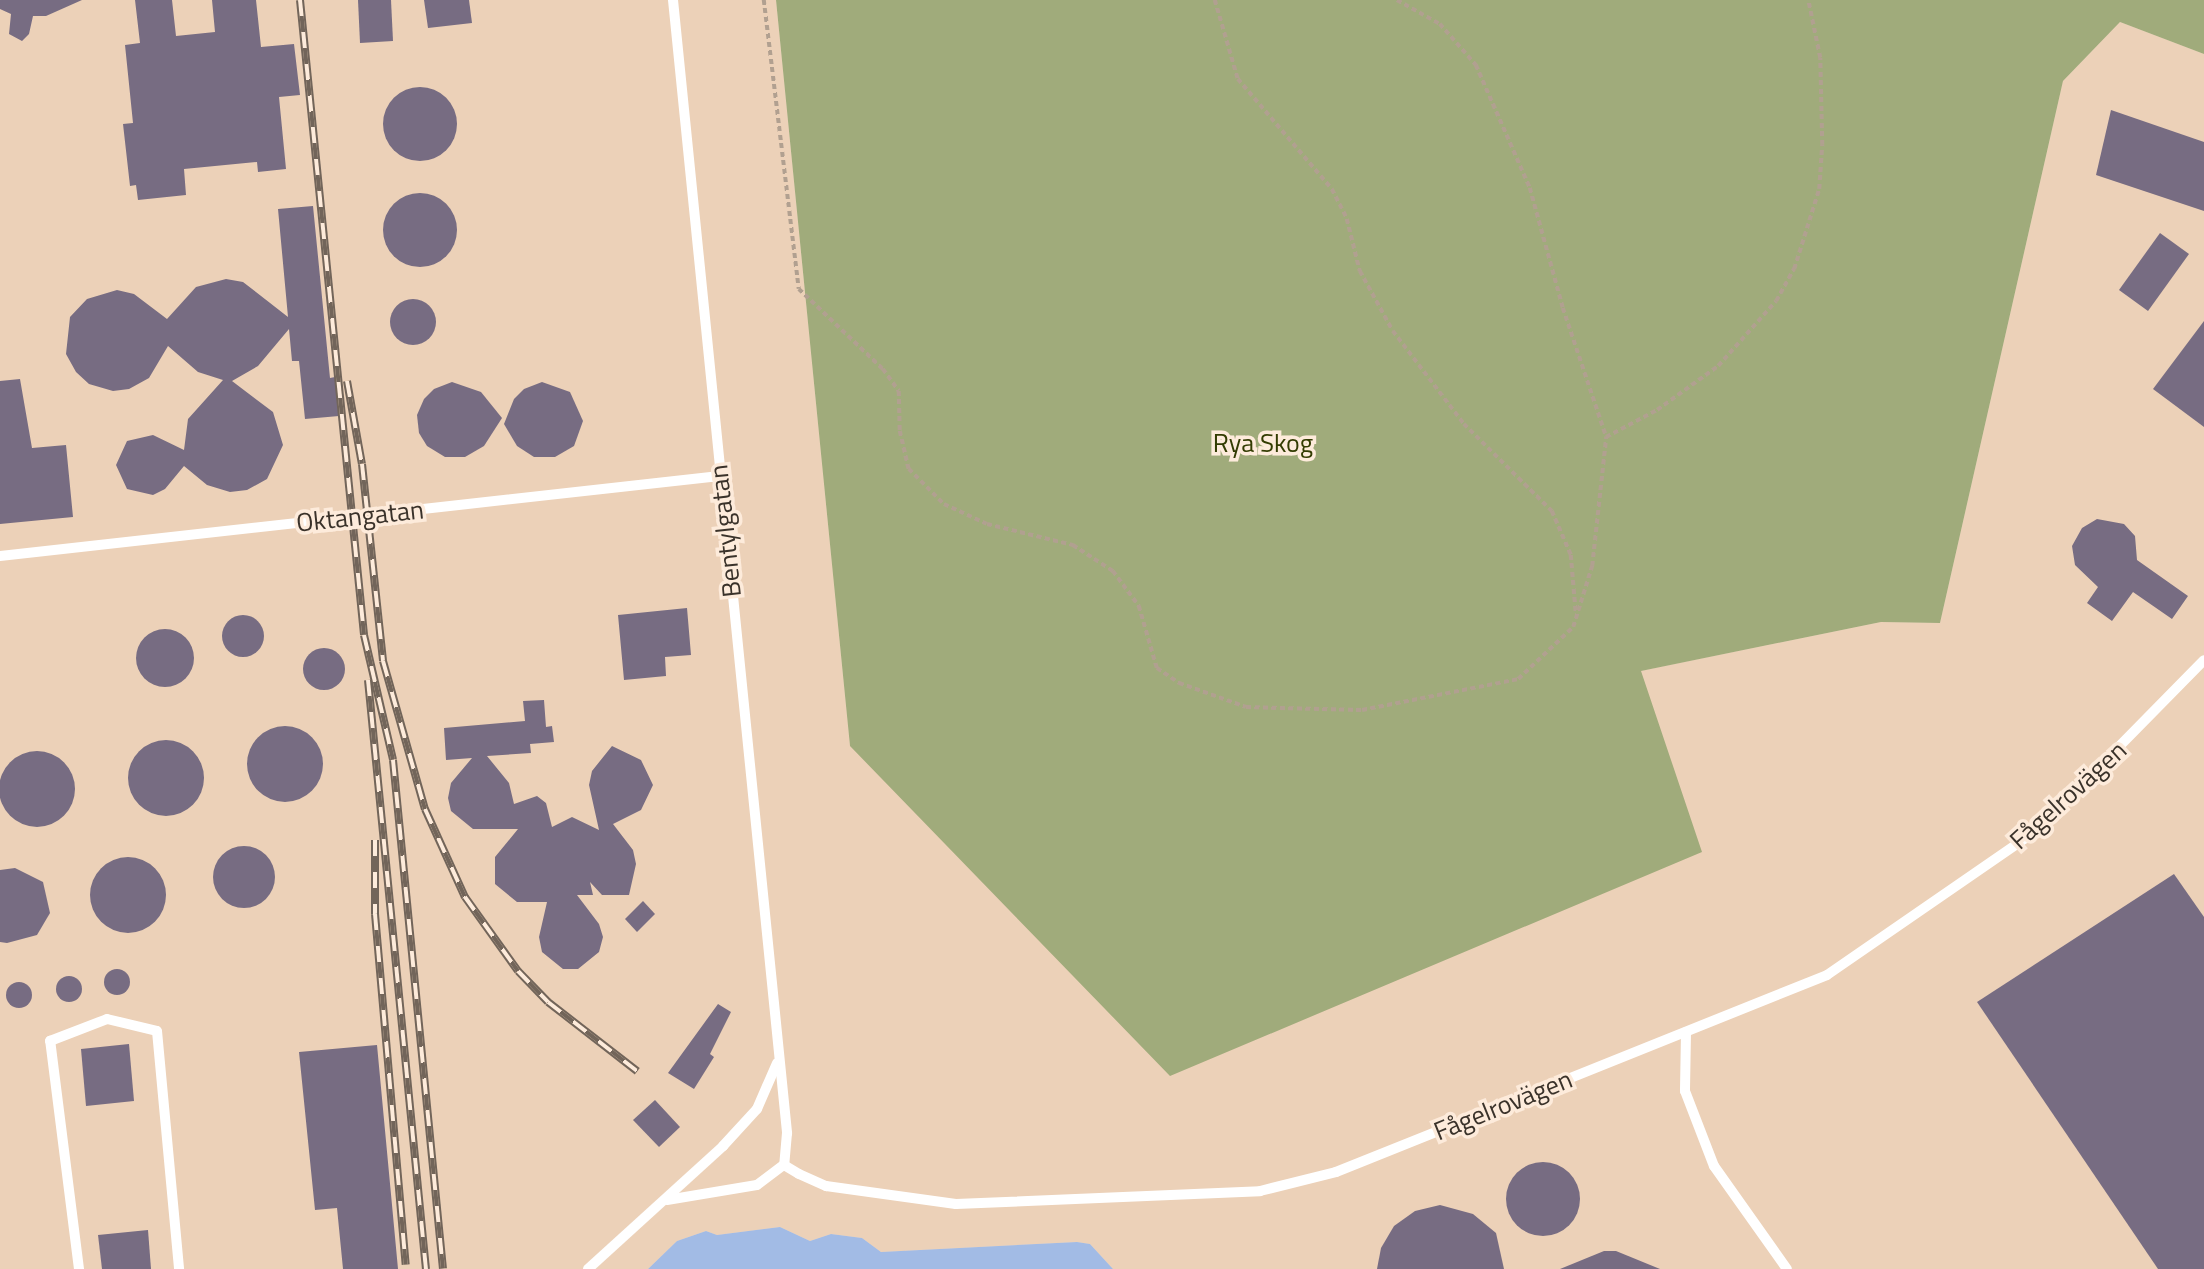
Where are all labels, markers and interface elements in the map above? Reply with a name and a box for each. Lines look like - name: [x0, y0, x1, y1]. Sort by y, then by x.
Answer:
- park label: Rya Skog: [1213, 427, 1313, 459]
- street label: Bentylgatan: [703, 463, 747, 599]
- street label: Oktangatan: [295, 494, 425, 538]
- street label: Fågelrovägen: [2003, 734, 2133, 856]
- street label: Fågelrovägen: [1429, 1063, 1577, 1147]

